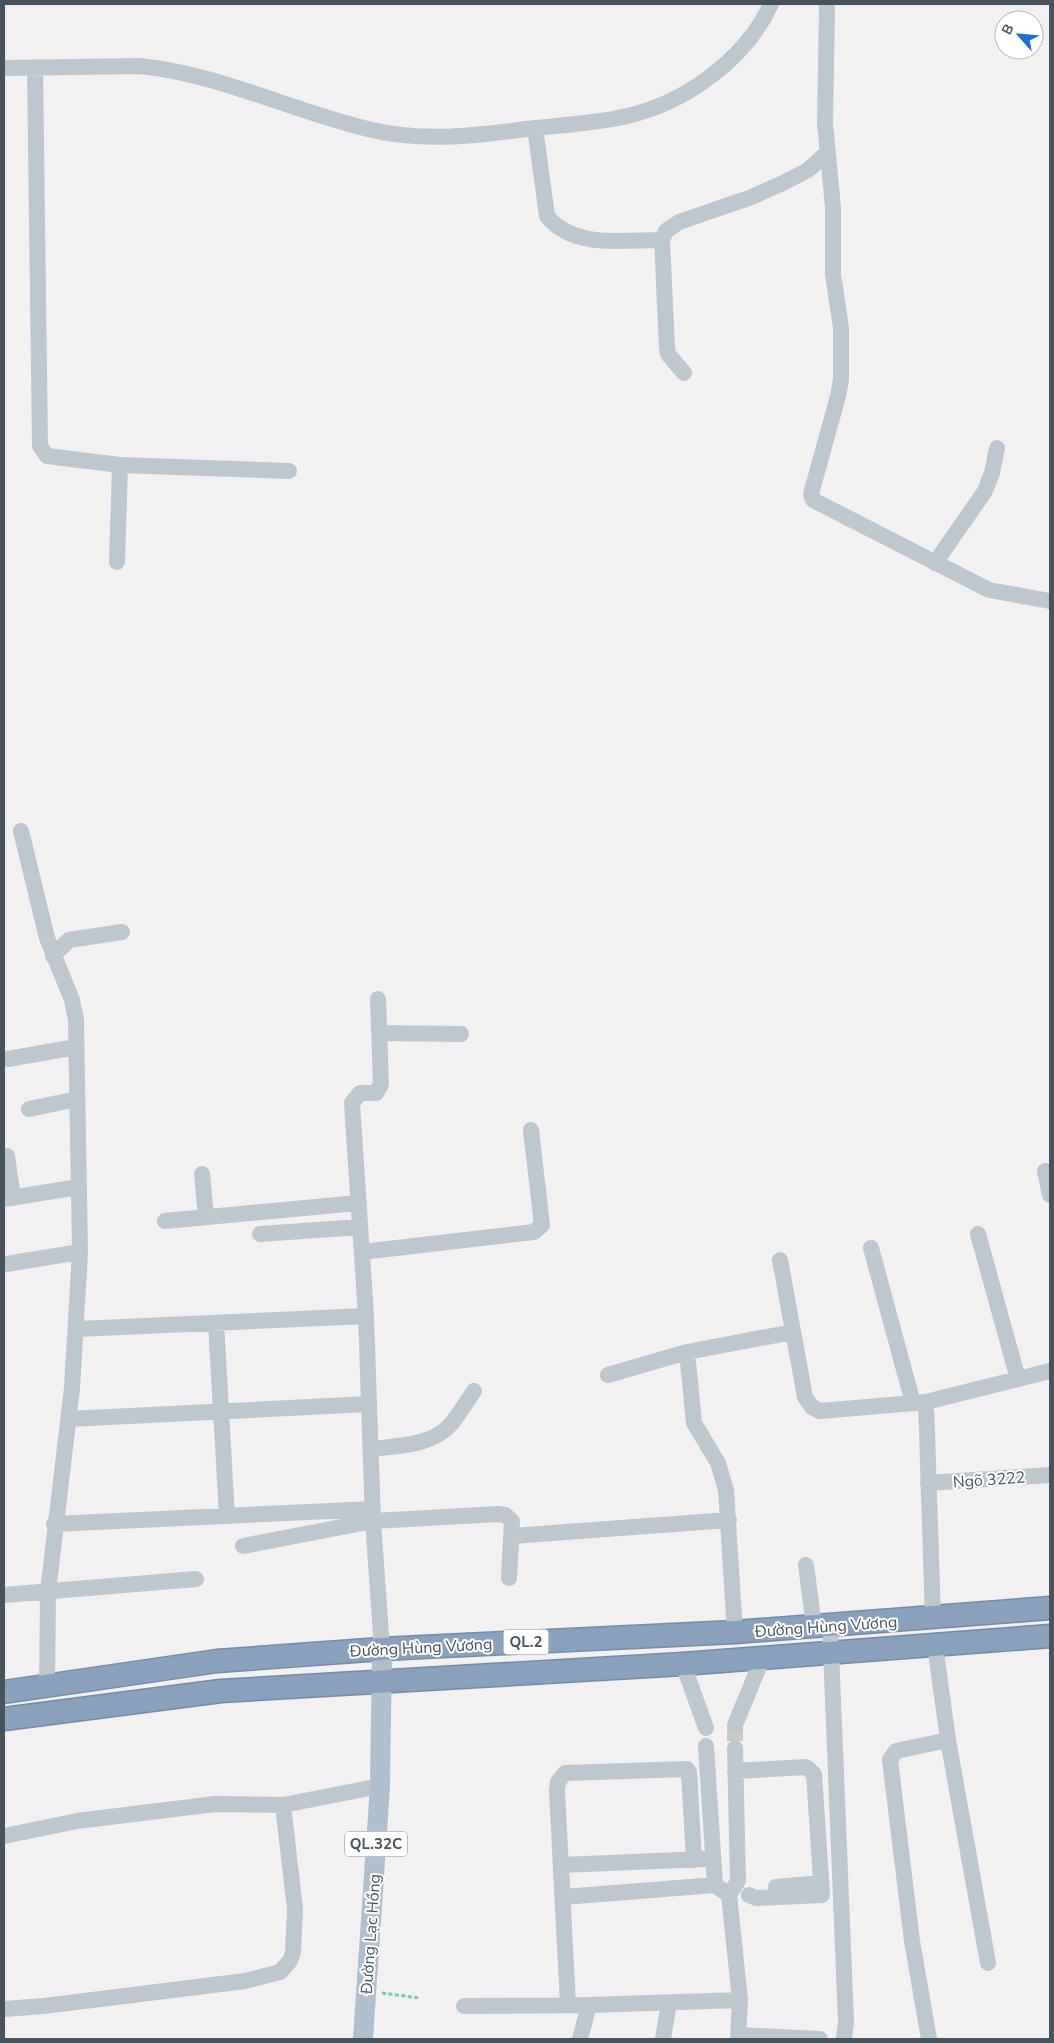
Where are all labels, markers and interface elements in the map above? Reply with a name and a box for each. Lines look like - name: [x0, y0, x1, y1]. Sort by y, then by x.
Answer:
- north arrow: [994, 10, 1044, 60]
- text: B: [997, 21, 1019, 38]
- street label: Ngõ 3222: [952, 1466, 1026, 1494]
- street label: Đường Hùng Vương: [753, 1611, 898, 1643]
- road number: QL.2: [504, 1630, 548, 1654]
- street label: Đường Hùng Vương: [348, 1633, 493, 1663]
- road number: QL.32C: [345, 1832, 407, 1856]
- street label: Đường Lạc Hồng: [356, 1873, 386, 1996]

